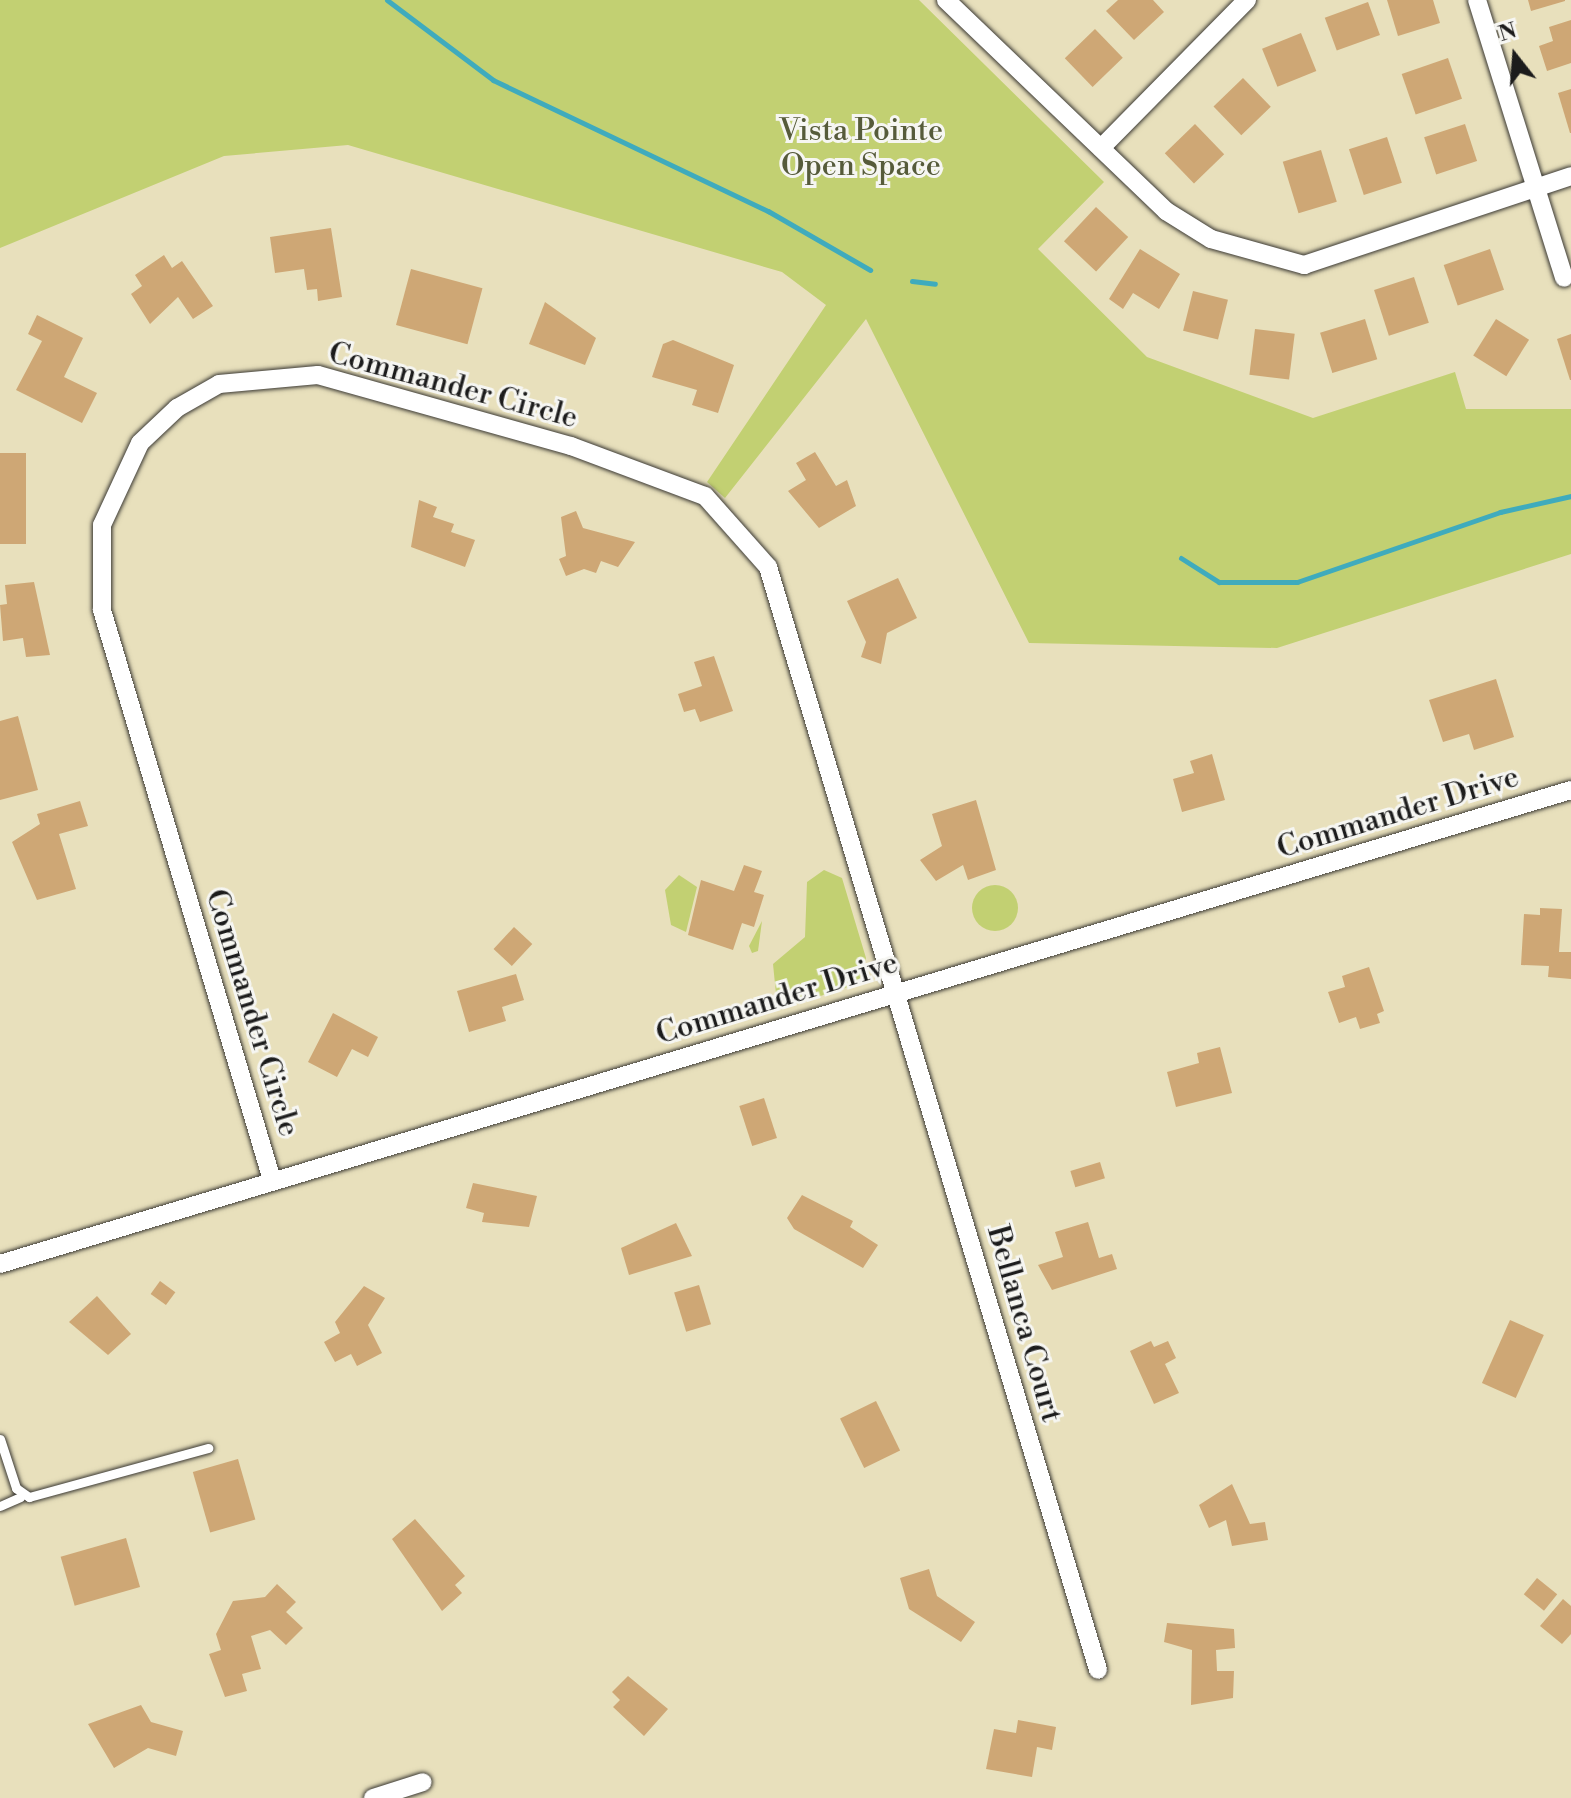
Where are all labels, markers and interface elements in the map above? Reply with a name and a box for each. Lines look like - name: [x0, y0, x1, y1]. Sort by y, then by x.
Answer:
- north arrow: [1475, 16, 1555, 96]
- text: N: [1496, 17, 1520, 48]
- park label: Vista Pointe Open Space: [779, 113, 943, 184]
- street label: Commander Circle: [324, 335, 582, 437]
- street label: Commander Drive: [1273, 759, 1523, 867]
- street label: Commander Circle: [197, 885, 307, 1141]
- street label: Commander Drive: [652, 945, 902, 1053]
- street label: Bellanca Court: [979, 1222, 1069, 1426]

